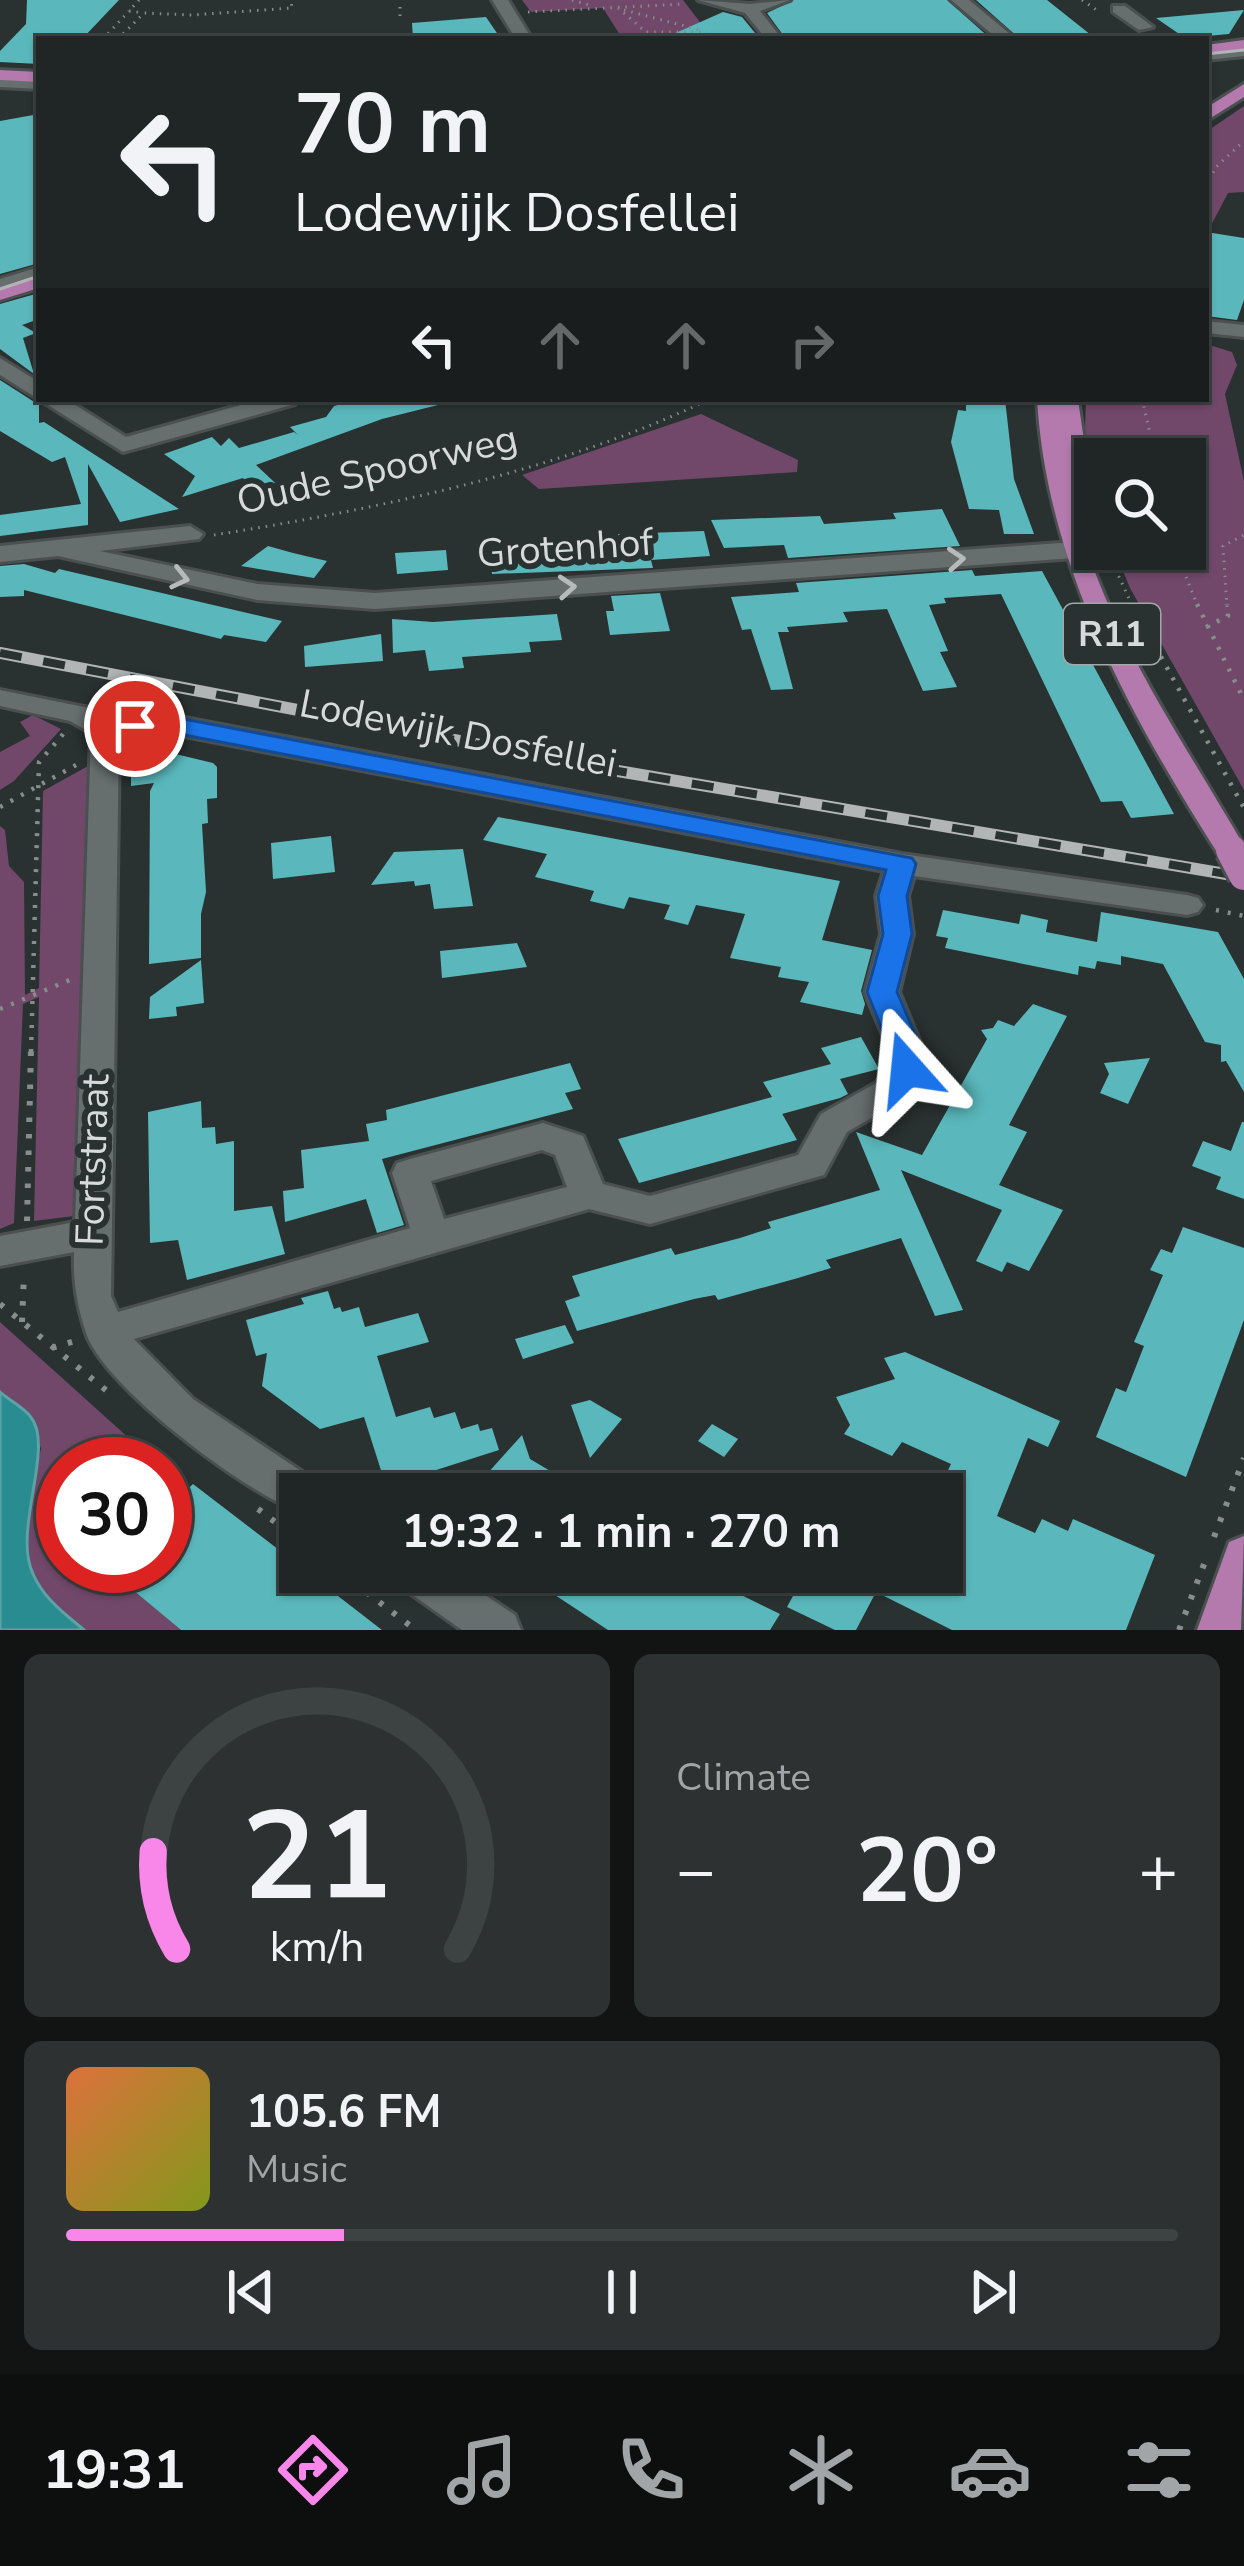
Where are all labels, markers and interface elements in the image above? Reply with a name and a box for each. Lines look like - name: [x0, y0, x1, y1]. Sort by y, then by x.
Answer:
- text: 70 m: [294, 67, 491, 182]
- icon: left: [96, 84, 252, 240]
- text: Lodewijk Dosfellei: [294, 176, 739, 250]
- icon: left: [401, 312, 467, 378]
- icon: ahead: [527, 312, 593, 378]
- icon: ahead: [653, 312, 719, 378]
- icon: right: [779, 312, 845, 378]
- street label: Oude Spoorweg: [231, 412, 523, 528]
- map controls: [1074, 438, 1206, 570]
- button: search: [1074, 438, 1206, 570]
- street label: Grotenhof: [475, 515, 656, 581]
- one-way arrow: [947, 546, 966, 572]
- one-way arrow: [169, 564, 189, 589]
- one-way arrow: [558, 575, 577, 601]
- road number: R11: [1064, 604, 1160, 664]
- pin: [84, 675, 186, 777]
- street label: Lodewijk Dosfellei: [295, 677, 621, 791]
- icon: arrive: [102, 693, 168, 759]
- position arrow: [844, 1006, 970, 1132]
- street label: Fortstraat: [64, 1073, 122, 1247]
- speed limit sign: 30: [36, 1437, 192, 1593]
- text: 19:32 · 1 min · 270 m: [401, 1502, 841, 1563]
- text: Climate: [676, 1751, 811, 1804]
- text: 21: [242, 1772, 392, 1942]
- text: 20°: [856, 1810, 998, 1933]
- text: −: [676, 1826, 716, 1916]
- text: +: [1138, 1826, 1178, 1916]
- text: km/h: [270, 1917, 364, 1975]
- text: 105.6 FM: [246, 2082, 442, 2143]
- text: Music: [246, 2143, 347, 2196]
- icon: previous: [218, 2259, 284, 2325]
- icon: pause: [589, 2259, 655, 2325]
- icon: next: [960, 2259, 1026, 2325]
- icon: directions: [271, 2428, 355, 2512]
- icon: music: [440, 2428, 524, 2512]
- icon: phone: [609, 2428, 693, 2512]
- icon: climate: [779, 2428, 863, 2512]
- icon: car: [948, 2428, 1032, 2512]
- icon: filters: [1117, 2428, 1201, 2512]
- text: 19:31: [43, 2433, 186, 2507]

